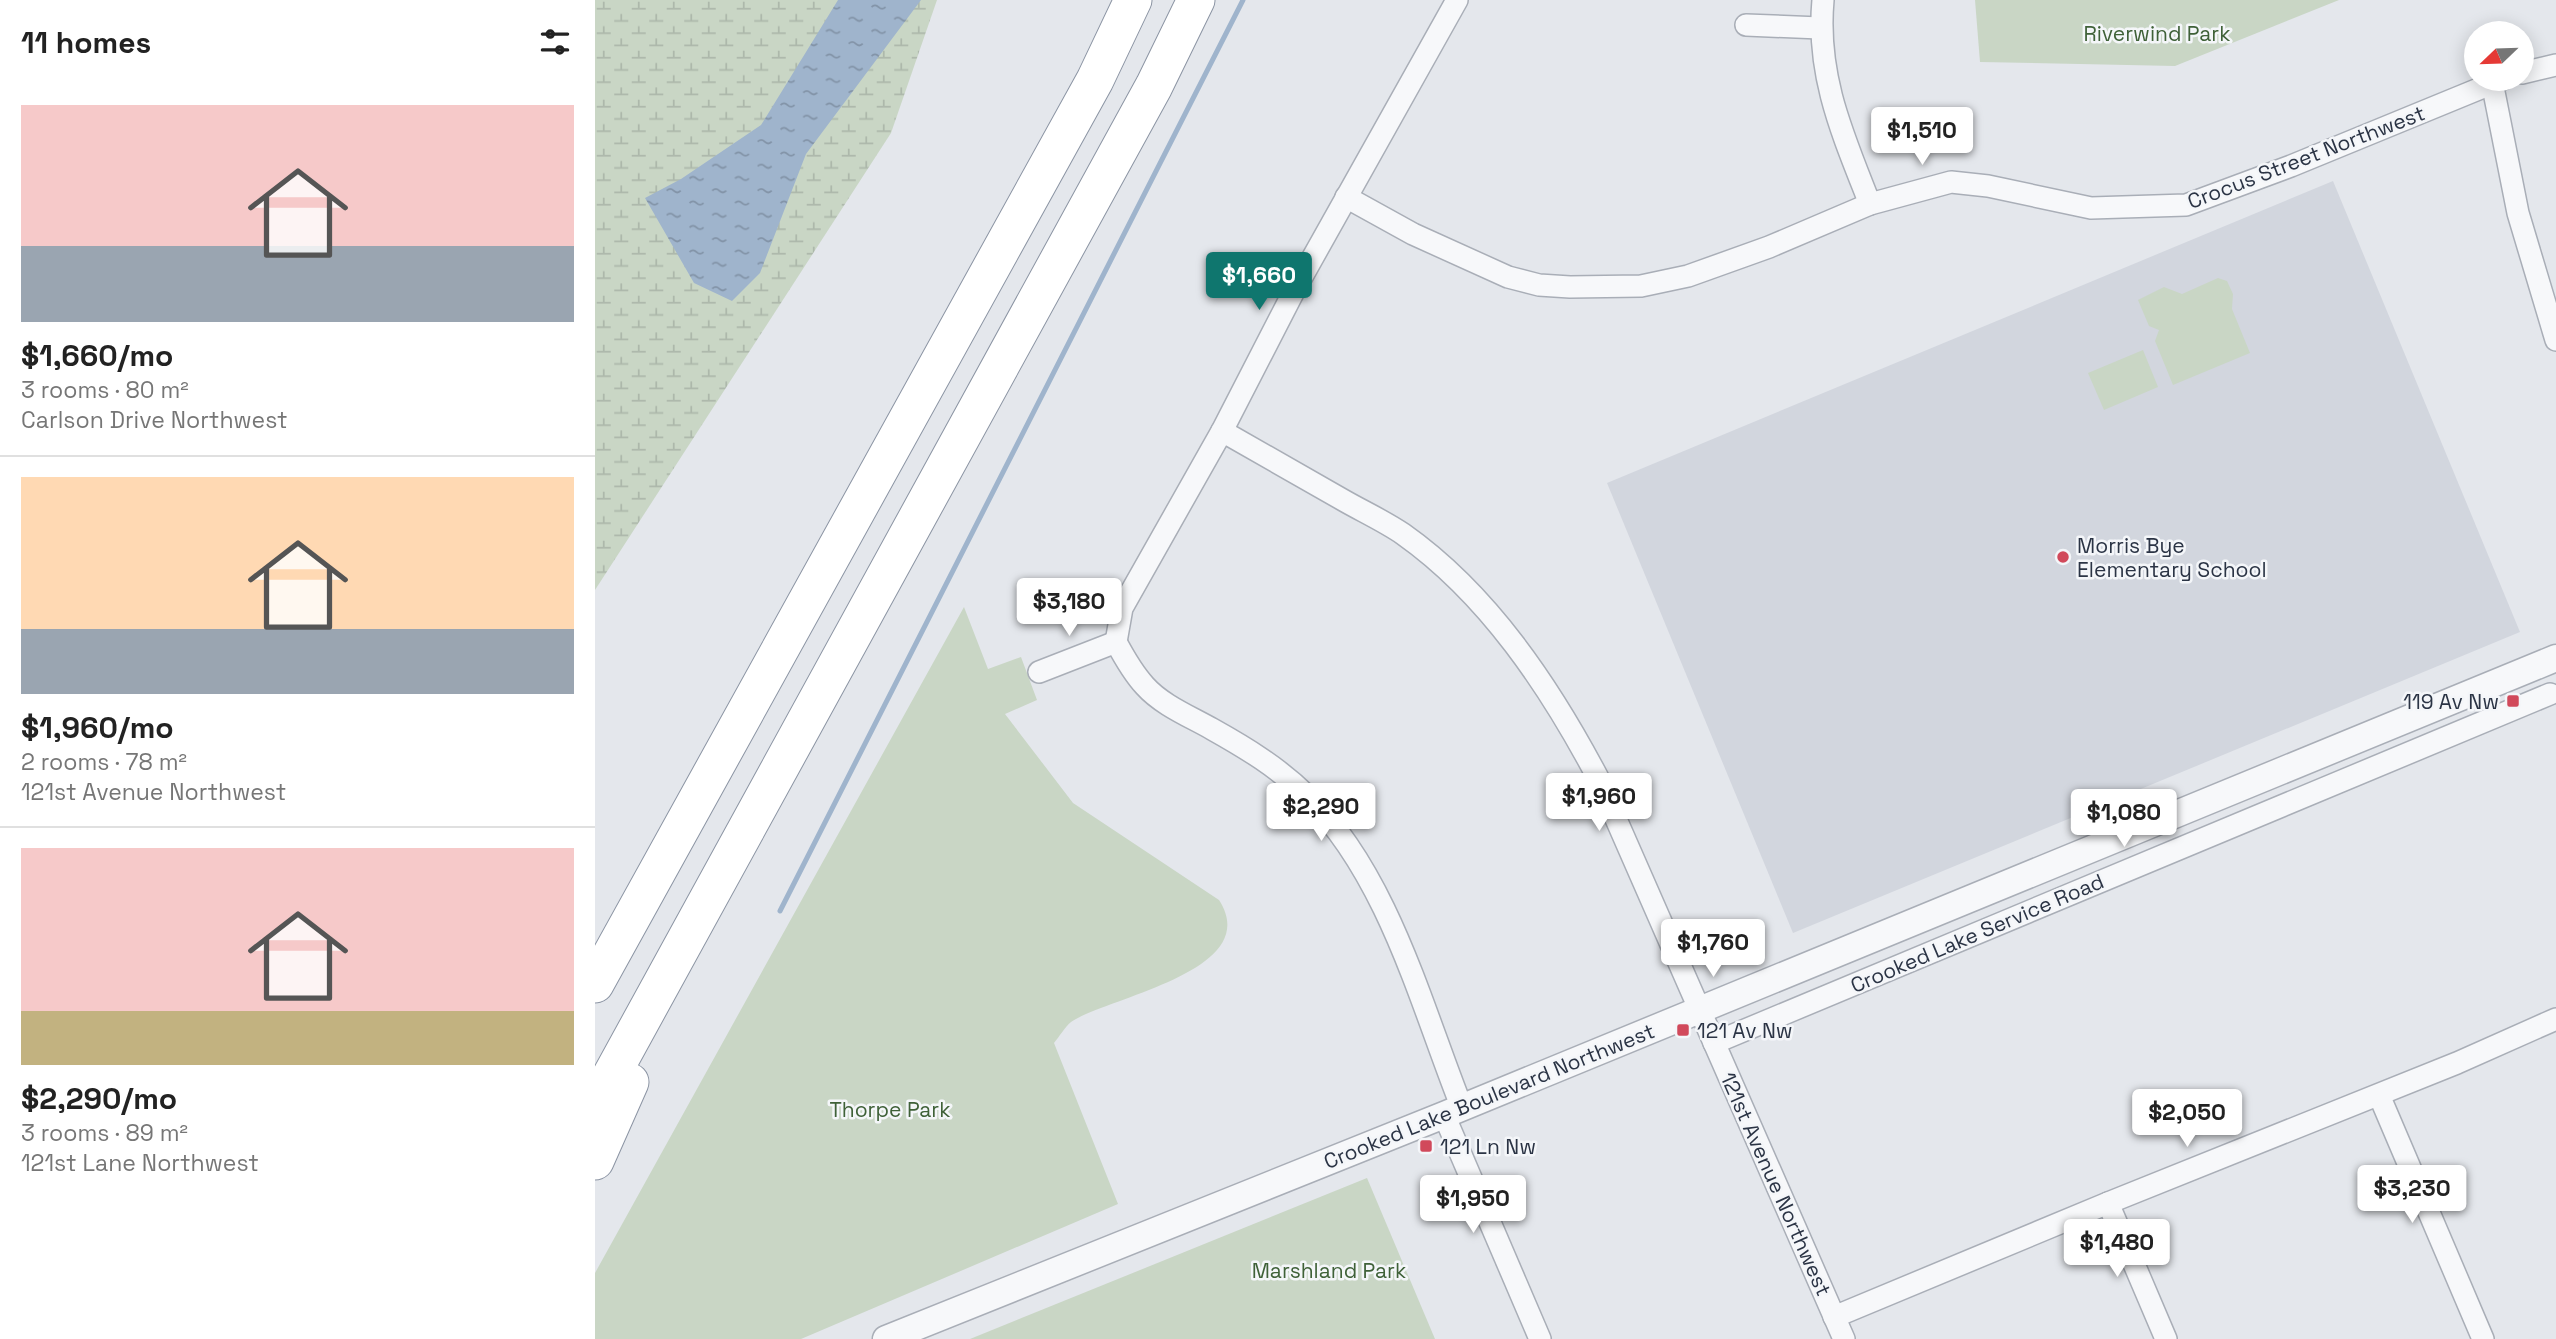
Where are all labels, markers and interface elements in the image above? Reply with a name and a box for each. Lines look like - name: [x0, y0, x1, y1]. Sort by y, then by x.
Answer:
- park label: Riverwind Park: [2083, 20, 2231, 47]
- north arrow: [2464, 21, 2534, 91]
- map controls: [2464, 21, 2534, 91]
- text: 11 homes: [21, 23, 151, 62]
- icon: filters: [536, 23, 574, 61]
- street label: Crocus Street Northwest: [2183, 99, 2429, 215]
- pin: $1,510: [1865, 108, 1979, 167]
- text: $1,510: [1887, 115, 1957, 145]
- icon: home: [235, 150, 361, 276]
- pin: $1,660: [1202, 252, 1316, 312]
- text: $1,660: [1222, 260, 1296, 290]
- text: $1,660/mo: [21, 336, 173, 375]
- text: 3 rooms · 80 m²: [21, 375, 189, 405]
- text: Carlson Drive Northwest: [21, 405, 288, 435]
- icon: home: [235, 522, 361, 648]
- place label: Morris Bye Elementary School: [2077, 532, 2267, 583]
- marker: Morris Bye Elementary School: [2055, 549, 2071, 565]
- pin: $3,180: [1012, 578, 1126, 638]
- text: $3,180: [1033, 586, 1105, 616]
- place label: 119 Av Nw: [2403, 688, 2499, 715]
- marker: 119 Av Nw: [2505, 693, 2521, 709]
- text: $1,960/mo: [21, 708, 174, 747]
- text: 2 rooms · 78 m²: [21, 747, 187, 777]
- pin: $1,960: [1542, 774, 1656, 833]
- text: 121st Avenue Northwest: [21, 777, 286, 807]
- text: $1,960: [1562, 781, 1636, 811]
- pin: $2,290: [1264, 784, 1378, 843]
- pin: $1,080: [2067, 790, 2181, 849]
- text: $2,290: [1282, 791, 1360, 821]
- text: $1,080: [2087, 797, 2161, 827]
- street label: Crooked Lake Service Road: [1846, 867, 2108, 999]
- icon: home: [235, 893, 361, 1019]
- pin: $1,760: [1656, 920, 1770, 979]
- text: $1,760: [1677, 927, 1749, 957]
- street label: Crooked Lake Boulevard Northwest: [1320, 1017, 1658, 1175]
- place label: 121 Av Nw: [1697, 1017, 1793, 1044]
- marker: 121 Av Nw: [1675, 1022, 1691, 1038]
- street label: 121st Avenue Northwest: [1714, 1068, 1838, 1300]
- text: $2,290/mo: [21, 1079, 177, 1118]
- pin: $2,050: [2130, 1090, 2244, 1149]
- park label: Thorpe Park: [829, 1096, 951, 1123]
- text: $2,050: [2148, 1097, 2226, 1127]
- text: 3 rooms · 89 m²: [21, 1118, 188, 1148]
- place label: 121 Ln Nw: [1440, 1133, 1536, 1160]
- marker: 121 Ln Nw: [1418, 1138, 1434, 1154]
- text: 121st Lane Northwest: [21, 1148, 259, 1178]
- pin: $3,230: [2355, 1166, 2469, 1225]
- text: $3,230: [2373, 1173, 2451, 1203]
- pin: $1,950: [1416, 1176, 1530, 1235]
- text: $1,950: [1436, 1183, 1510, 1213]
- pin: $1,480: [2060, 1220, 2174, 1279]
- text: $1,480: [2080, 1227, 2154, 1257]
- park label: Marshland Park: [1252, 1257, 1406, 1284]

